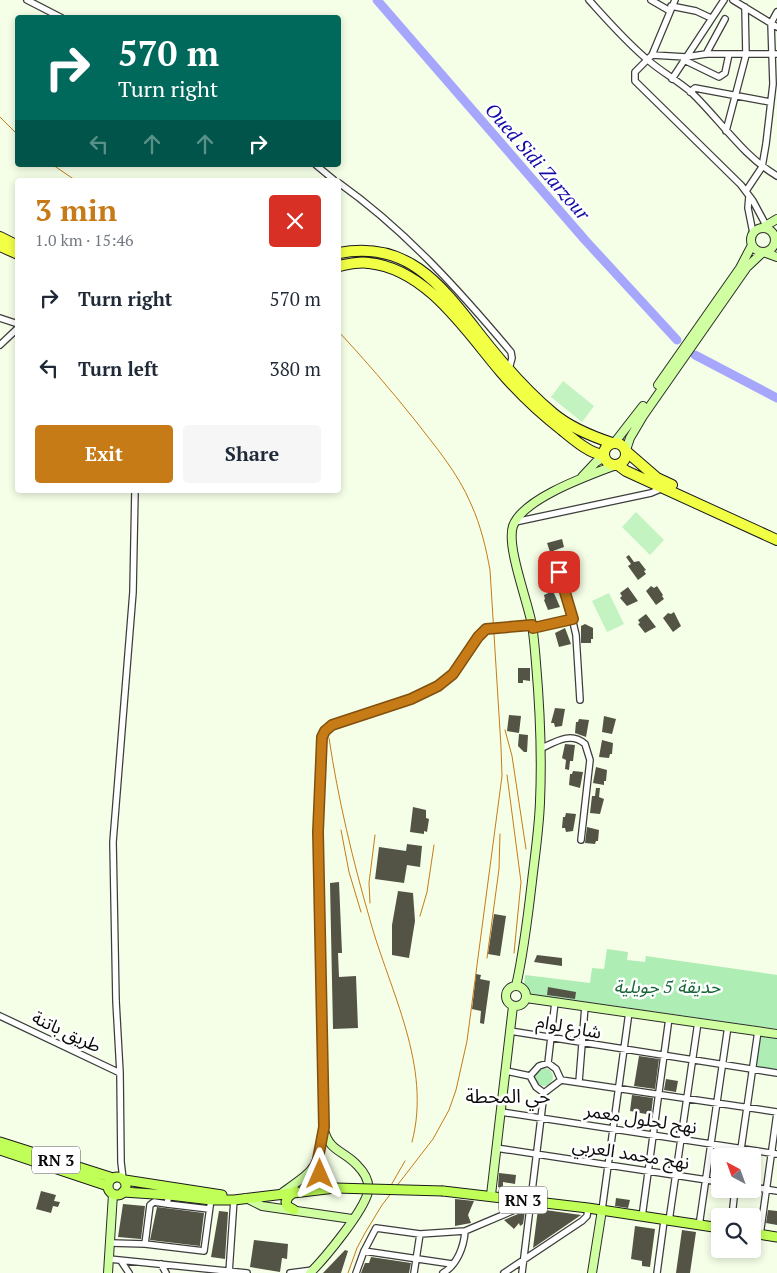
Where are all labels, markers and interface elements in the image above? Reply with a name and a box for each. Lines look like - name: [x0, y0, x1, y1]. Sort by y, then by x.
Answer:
- text: 570 m: [118, 30, 219, 76]
- icon: right: [35, 35, 100, 100]
- text: Turn right: [118, 74, 218, 103]
- water label: Oued Sidi Zarzour: [480, 97, 596, 225]
- icon: left: [85, 130, 113, 158]
- icon: ahead: [138, 130, 166, 158]
- icon: ahead: [191, 130, 219, 158]
- icon: right: [244, 130, 272, 158]
- text: 3 min: [35, 190, 117, 230]
- button: close: [269, 195, 321, 247]
- text: 1.0 km · 15:46: [35, 229, 133, 251]
- icon: right: [35, 284, 63, 312]
- text: Turn right: [78, 286, 172, 311]
- text: 570 m: [270, 286, 321, 311]
- icon: left: [35, 354, 63, 382]
- text: Turn left: [78, 356, 159, 381]
- text: 380 m: [270, 356, 321, 381]
- button: Exit: [35, 425, 173, 483]
- button: Share: [183, 425, 321, 483]
- pin: [538, 551, 580, 593]
- icon: arrive: [545, 558, 573, 586]
- park label: حديقة 5 جويلية: [614, 974, 721, 998]
- street label: طريق باتنة: [29, 1005, 105, 1057]
- street label: شارع لوام: [534, 1008, 603, 1046]
- district label: حي المحطة: [465, 1083, 551, 1111]
- street label: نهج لحلول معمر: [582, 1097, 699, 1141]
- street label: نهج محمد العربي: [570, 1132, 691, 1176]
- road number: RN 3: [32, 1146, 80, 1174]
- position arrow: [293, 1147, 345, 1199]
- north arrow: [711, 1148, 761, 1198]
- map controls: [711, 1148, 761, 1258]
- road number: RN 3: [499, 1186, 547, 1214]
- button: search: [711, 1208, 761, 1258]

